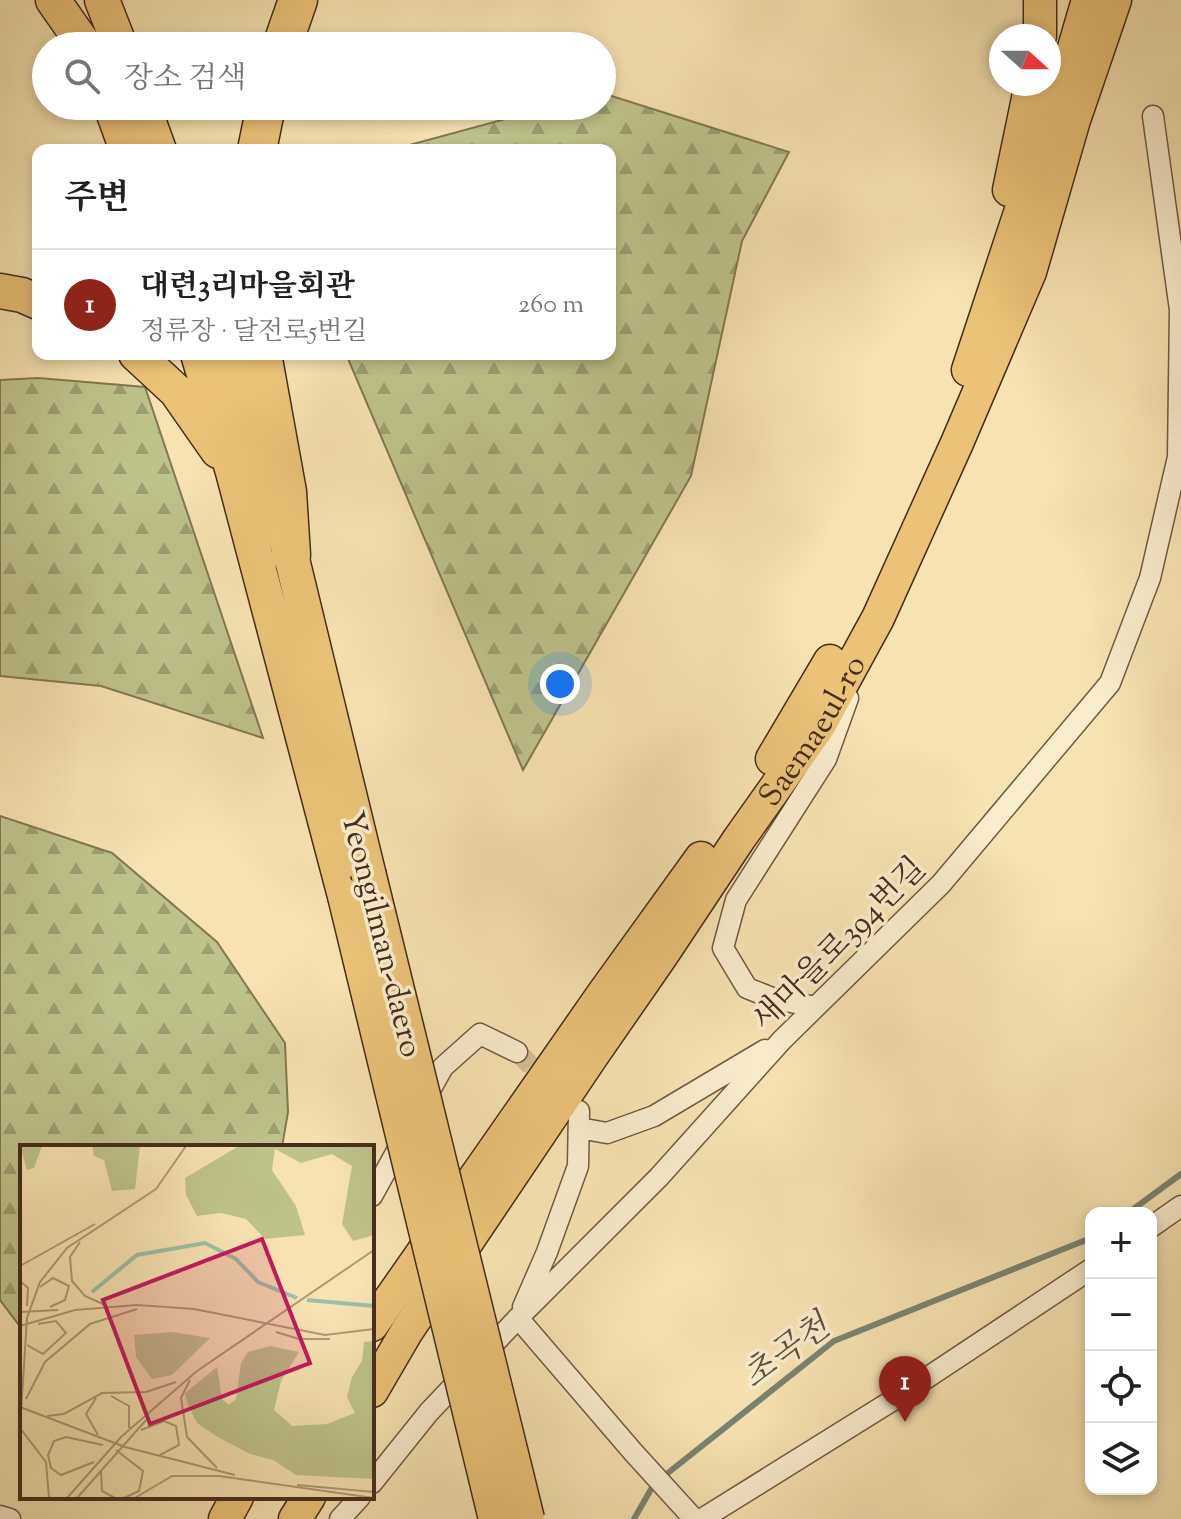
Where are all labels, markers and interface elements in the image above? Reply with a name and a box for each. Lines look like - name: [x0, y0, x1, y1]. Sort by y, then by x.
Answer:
- north arrow: [989, 24, 1061, 96]
- search box: [32, 32, 616, 120]
- icon: search: [60, 54, 104, 98]
- text: 장소 검색: [124, 58, 246, 101]
- text: 주변: [64, 175, 130, 224]
- text: 대련3리마을회관: [140, 266, 355, 309]
- text: 1: [86, 287, 94, 324]
- text: 260 m: [518, 287, 584, 324]
- text: 정류장 · 달전로5번길: [140, 314, 367, 351]
- street label: Saemaeul-ro: [749, 648, 879, 817]
- your location: [540, 664, 580, 704]
- street label: Yeongilman-daero: [327, 807, 433, 1062]
- street label: 새마을로394번길: [743, 848, 938, 1043]
- inset map: [20, 1145, 374, 1499]
- map controls: [1085, 1207, 1157, 1495]
- button: +: [1085, 1207, 1157, 1279]
- button: −: [1085, 1279, 1157, 1351]
- water label: 초곡천: [733, 1303, 843, 1402]
- button: locate: [1085, 1351, 1157, 1423]
- pin: 1: [879, 1356, 931, 1422]
- button: layers: [1085, 1423, 1157, 1495]

